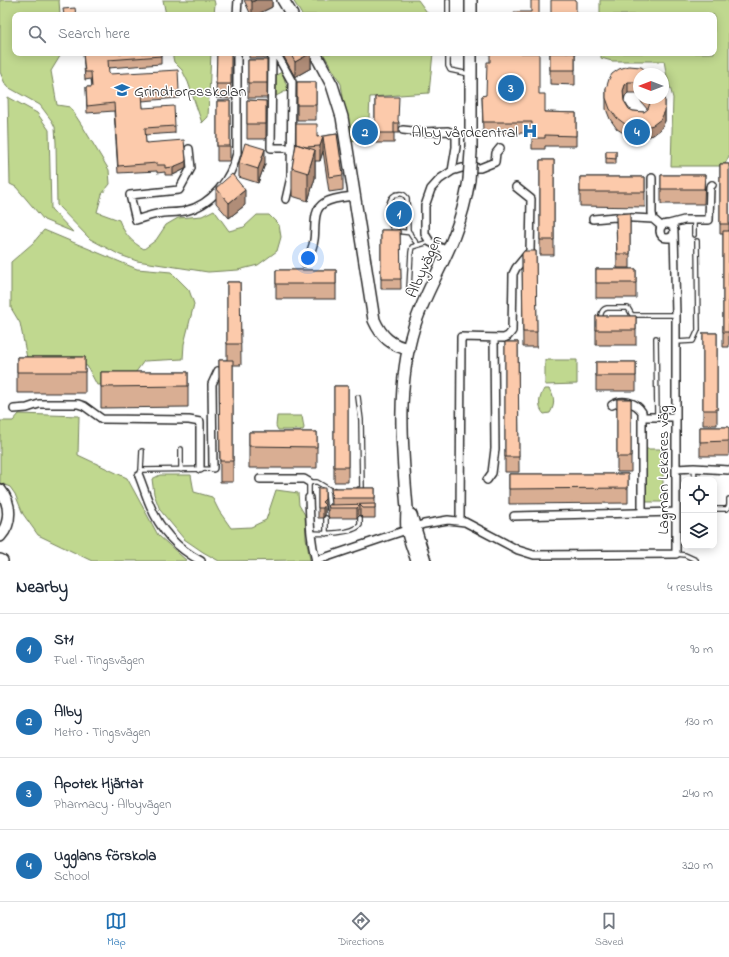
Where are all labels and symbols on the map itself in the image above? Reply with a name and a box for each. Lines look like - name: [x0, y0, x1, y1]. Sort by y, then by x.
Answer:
- north arrow: [633, 68, 669, 104]
- pin: 3: [498, 73, 524, 103]
- place label: Grindtorpsskolan: [134, 80, 247, 104]
- school or university icon: Grindtorpsskolan: [113, 81, 131, 99]
- pin: 2: [352, 117, 378, 147]
- pin: 4: [624, 117, 650, 147]
- place label: Alby vårdcentral: [412, 121, 518, 145]
- hospital icon: Alby vårdcentral: [521, 122, 539, 140]
- pin: 1: [386, 199, 412, 229]
- street label: Albyvägen: [400, 231, 449, 302]
- your location: [298, 248, 318, 268]
- street label: Lagman Lekares väg: [652, 405, 676, 535]

